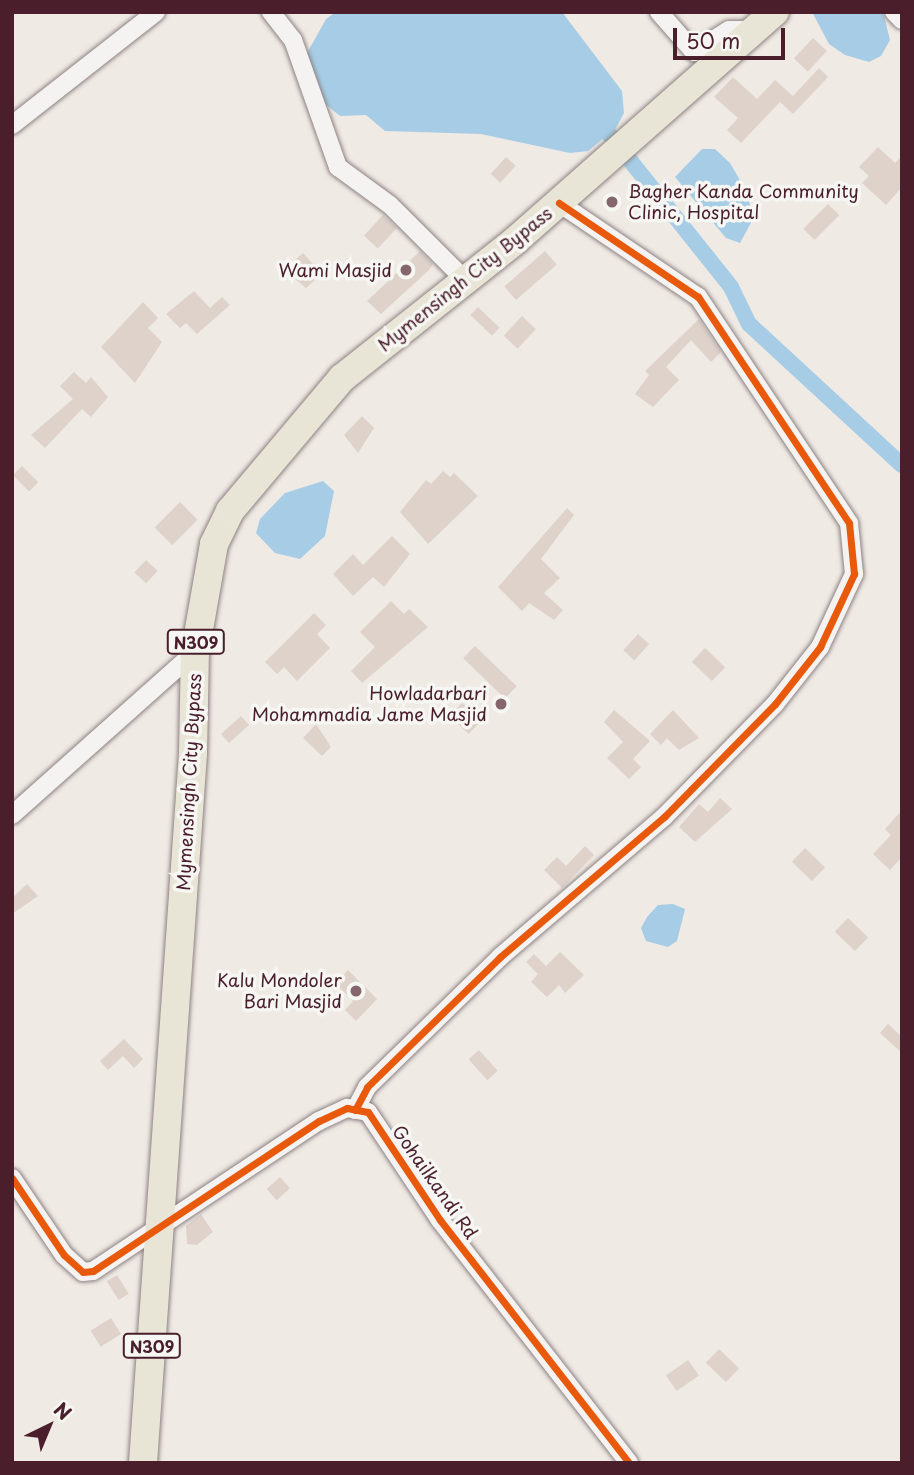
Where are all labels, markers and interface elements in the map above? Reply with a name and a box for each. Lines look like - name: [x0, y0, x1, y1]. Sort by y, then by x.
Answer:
- scale bar: [676, 14, 788, 58]
- text: 50 m: [686, 24, 740, 56]
- place label: Bagher Kanda Community Clinic, Hospital: [628, 181, 859, 224]
- marker: Bagher Kanda Community Clinic, Hospital: [602, 192, 622, 212]
- street label: Mymensingh City Bypass: [373, 202, 557, 356]
- place label: Wami Masjid: [278, 259, 392, 281]
- marker: Wami Masjid: [398, 262, 414, 278]
- road number: N309: [166, 629, 226, 654]
- street label: Mymensingh City Bypass: [172, 672, 206, 892]
- place label: Howladarbari Mohammadia Jame Masjid: [251, 683, 487, 726]
- marker: Howladarbari Mohammadia Jame Masjid: [493, 696, 509, 712]
- place label: Kalu Mondoler Bari Masjid: [217, 970, 342, 1012]
- marker: Kalu Mondoler Bari Masjid: [348, 983, 364, 999]
- street label: Gohailkandi Rd: [388, 1121, 482, 1243]
- road number: N309: [122, 1334, 182, 1358]
- north arrow: [14, 1391, 84, 1461]
- text: N: [48, 1395, 78, 1426]

